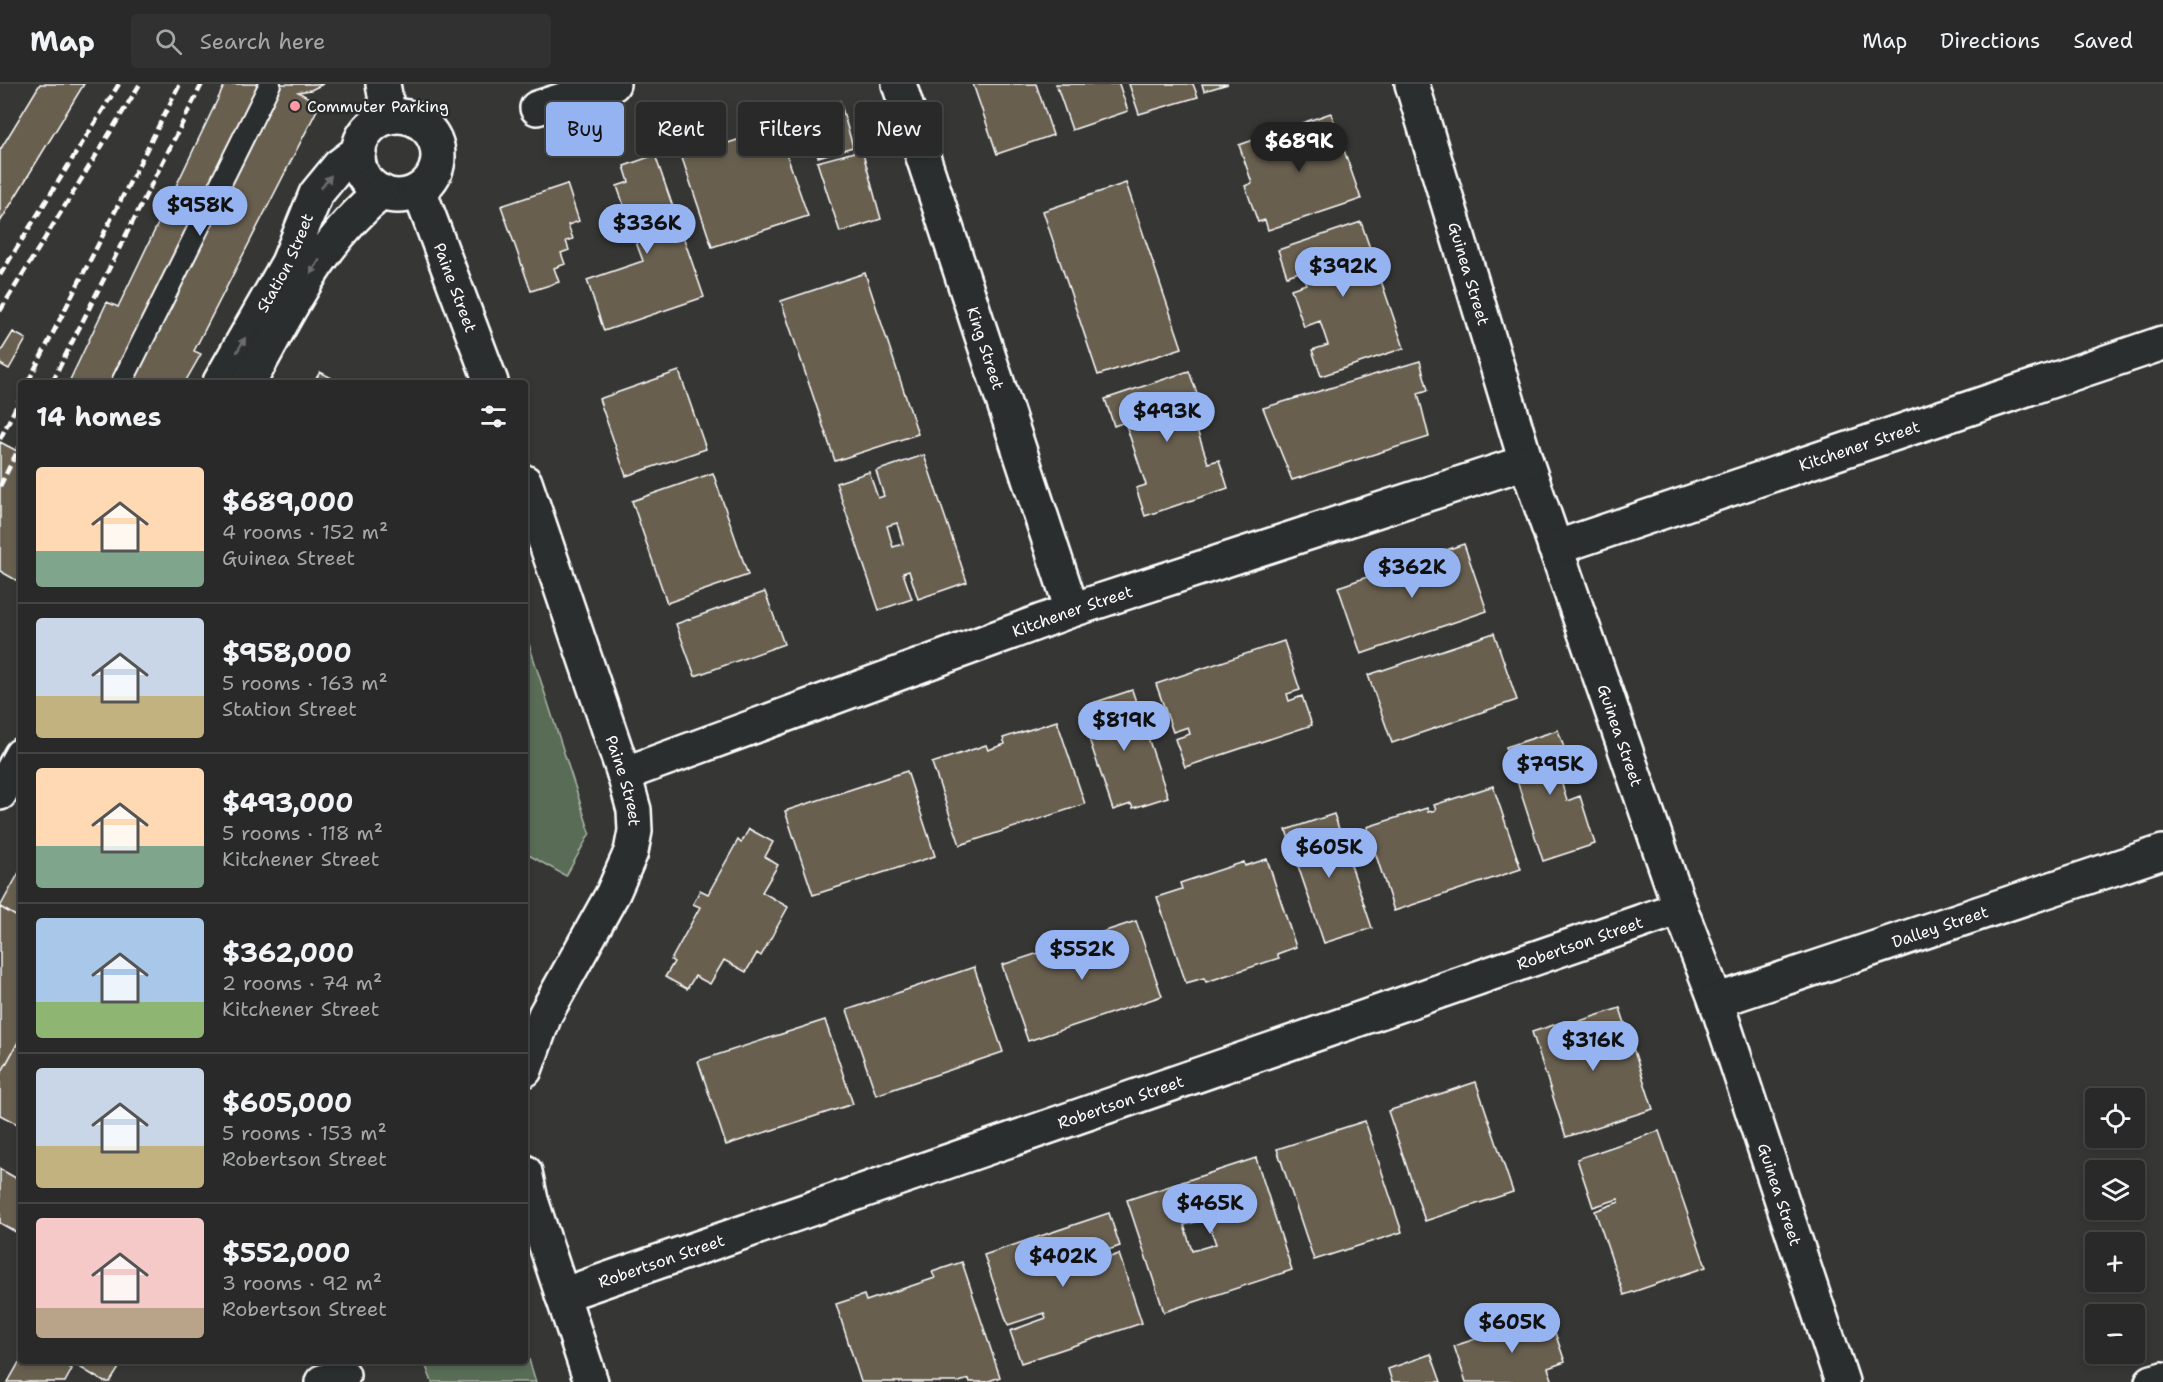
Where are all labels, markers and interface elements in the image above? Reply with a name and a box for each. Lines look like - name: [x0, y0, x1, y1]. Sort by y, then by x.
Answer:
- search box: [131, 14, 551, 68]
- text: Map: [30, 22, 95, 60]
- icon: search: [152, 25, 185, 58]
- text: Search here: [200, 27, 325, 56]
- text: Map: [1862, 27, 1907, 55]
- text: Directions: [1940, 27, 2040, 55]
- text: Saved: [2073, 27, 2133, 55]
- place label: Commuter Parking: [307, 96, 449, 117]
- marker: Commuter Parking: [288, 99, 302, 113]
- chip: Buy: [546, 102, 624, 156]
- chip: Rent: [636, 102, 726, 156]
- chip: Filters: [738, 102, 843, 156]
- chip: New: [855, 102, 942, 156]
- pin: $689K: [1257, 122, 1341, 173]
- text: $689K: [1265, 128, 1333, 154]
- one-way arrow: [319, 174, 331, 189]
- pin: $958K: [158, 186, 242, 237]
- text: $958K: [166, 192, 234, 218]
- pin: $336K: [605, 204, 689, 255]
- street label: Station Street: [252, 210, 318, 316]
- text: $336K: [613, 210, 681, 236]
- street label: Guinea Street: [1443, 220, 1494, 328]
- street label: Paine Street: [429, 240, 481, 335]
- pin: $392K: [1301, 247, 1385, 298]
- text: $392K: [1309, 253, 1377, 279]
- one-way arrow: [310, 259, 321, 275]
- street label: King Street: [962, 304, 1009, 393]
- one-way arrow: [236, 337, 246, 354]
- pin: $493K: [1125, 392, 1209, 443]
- text: $493K: [1133, 398, 1201, 424]
- text: 14 homes: [36, 399, 162, 434]
- icon: filters: [477, 400, 510, 433]
- street label: Kitchener Street: [1796, 416, 1922, 476]
- text: $689,000: [222, 484, 354, 519]
- icon: home: [84, 491, 156, 563]
- text: 4 rooms · 152 m²: [222, 519, 388, 545]
- text: Guinea Street: [222, 545, 355, 571]
- pin: $362K: [1370, 548, 1454, 599]
- text: $362K: [1378, 554, 1446, 580]
- street label: Kitchener Street: [1009, 581, 1135, 642]
- text: $958,000: [222, 635, 352, 670]
- icon: home: [84, 642, 156, 714]
- text: 5 rooms · 163 m²: [222, 670, 388, 696]
- street label: Guinea Street: [1593, 682, 1647, 789]
- text: Station Street: [222, 696, 357, 722]
- pin: $819K: [1082, 701, 1166, 752]
- text: $819K: [1092, 707, 1156, 733]
- street label: Paine Street: [601, 733, 645, 827]
- pin: $795K: [1508, 745, 1592, 796]
- text: $795K: [1516, 751, 1584, 777]
- text: $493,000: [222, 785, 353, 820]
- icon: home: [84, 792, 156, 864]
- text: 5 rooms · 118 m²: [222, 820, 383, 846]
- pin: $605K: [1287, 828, 1371, 879]
- text: $605K: [1295, 834, 1363, 860]
- text: Kitchener Street: [222, 846, 379, 872]
- street label: Dalley Street: [1889, 901, 1991, 953]
- street label: Robertson Street: [1514, 912, 1646, 975]
- pin: $552K: [1040, 930, 1124, 981]
- text: $362,000: [222, 935, 354, 970]
- text: $552K: [1049, 936, 1115, 962]
- icon: home: [84, 942, 156, 1014]
- text: 2 rooms · 74 m²: [222, 970, 382, 996]
- text: Kitchener Street: [222, 996, 379, 1022]
- pin: $316K: [1551, 1021, 1635, 1072]
- text: $316K: [1562, 1027, 1625, 1053]
- street label: Robertson Street: [1055, 1071, 1186, 1134]
- text: $605,000: [222, 1085, 352, 1120]
- map controls: [2085, 1088, 2145, 1364]
- button: locate: [2085, 1088, 2145, 1148]
- icon: home: [84, 1092, 156, 1164]
- text: 5 rooms · 153 m²: [222, 1120, 387, 1146]
- street label: Guinea Street: [1753, 1141, 1806, 1248]
- text: Robertson Street: [222, 1146, 387, 1172]
- button: layers: [2085, 1160, 2145, 1220]
- pin: $465K: [1168, 1184, 1252, 1235]
- text: $465K: [1176, 1190, 1244, 1216]
- street label: Robertson Street: [596, 1230, 727, 1293]
- button: +: [2085, 1232, 2145, 1292]
- text: $552,000: [222, 1235, 350, 1270]
- pin: $402K: [1021, 1237, 1105, 1288]
- icon: home: [84, 1242, 156, 1314]
- text: $402K: [1029, 1243, 1097, 1269]
- text: 3 rooms · 92 m²: [222, 1270, 382, 1296]
- text: Robertson Street: [222, 1296, 387, 1322]
- pin: $605K: [1470, 1303, 1554, 1354]
- button: −: [2085, 1304, 2145, 1364]
- text: $605K: [1478, 1309, 1546, 1335]

